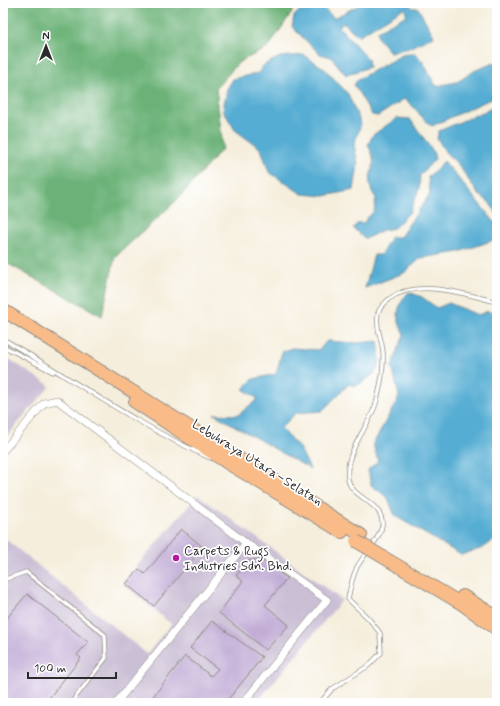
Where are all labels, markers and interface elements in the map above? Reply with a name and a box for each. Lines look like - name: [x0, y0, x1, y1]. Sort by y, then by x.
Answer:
- north arrow: [26, 26, 66, 66]
- text: N: [42, 30, 50, 44]
- street label: Lebuhraya Utara–Selatan: [189, 416, 325, 510]
- place label: Carpets & Rugs Industries Sdn. Bhd.: [184, 543, 292, 575]
- marker: Carpets & Rugs Industries Sdn. Bhd.: [171, 553, 181, 563]
- scale bar: [28, 654, 116, 680]
- text: 100 m: [34, 661, 66, 677]

